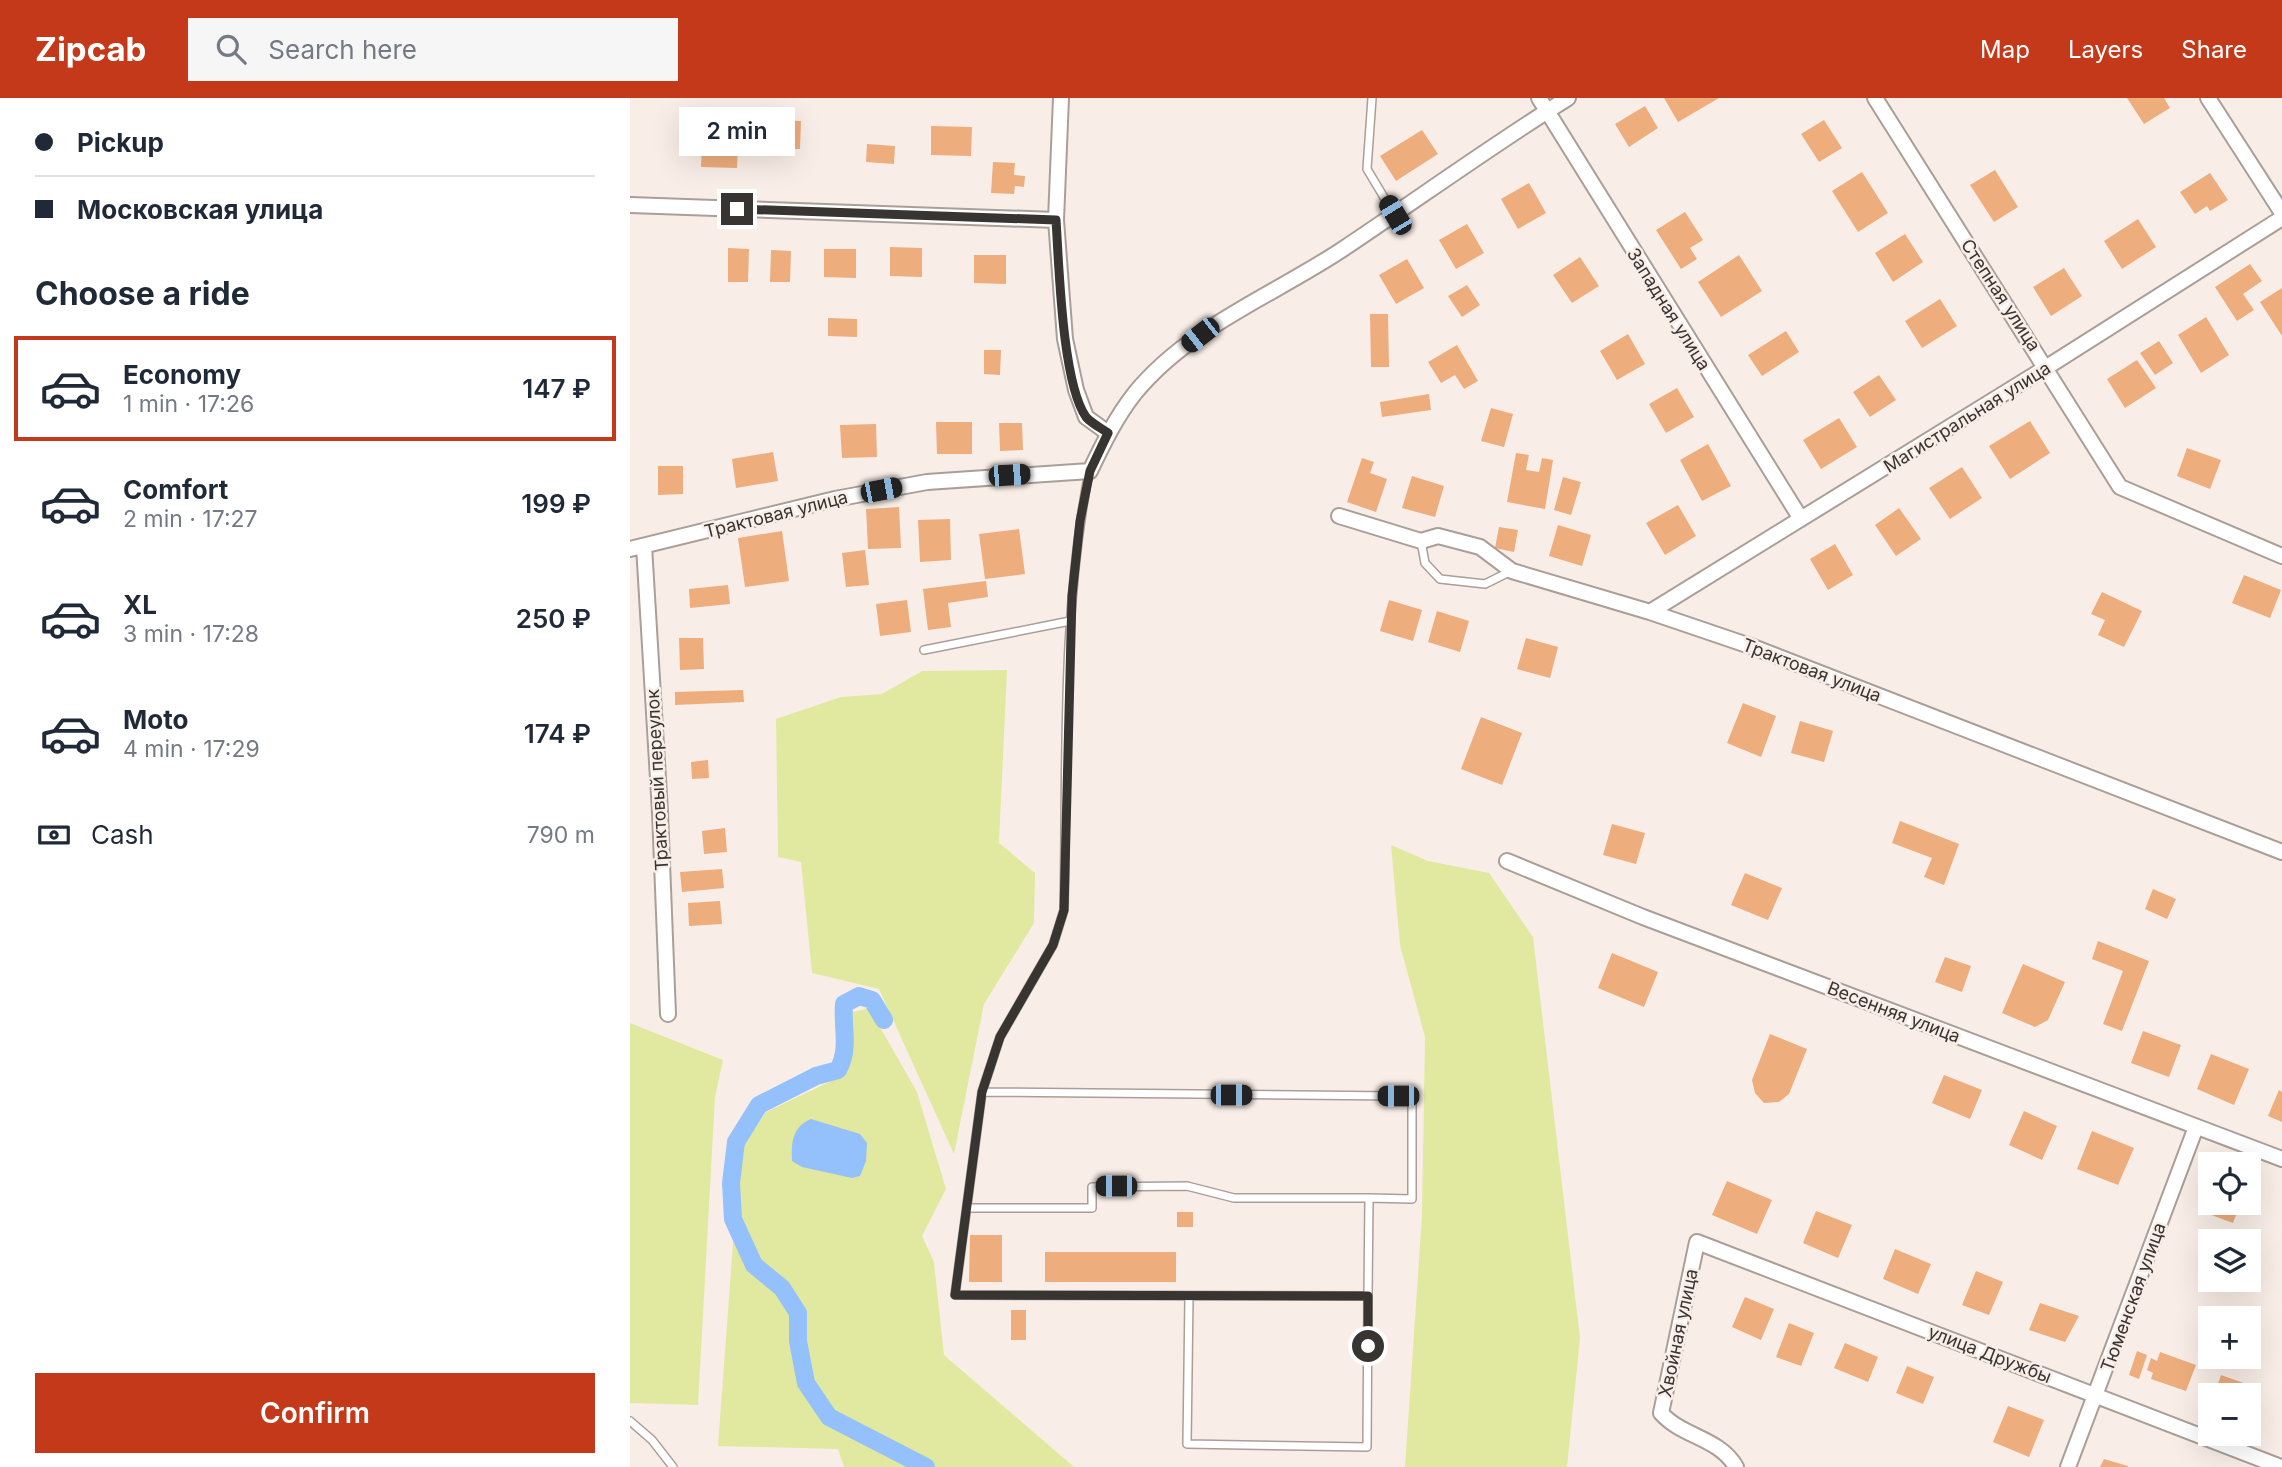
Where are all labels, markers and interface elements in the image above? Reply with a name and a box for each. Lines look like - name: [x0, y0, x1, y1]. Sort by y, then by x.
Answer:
- search box: [188, 18, 678, 81]
- text: Zipcab: [35, 29, 146, 69]
- icon: search: [212, 30, 250, 68]
- text: Search here: [268, 34, 417, 65]
- text: Map: [1980, 35, 2030, 64]
- text: Layers: [2068, 35, 2143, 64]
- text: Share: [2181, 35, 2247, 64]
- callout: 2 min: [679, 108, 795, 156]
- text: 2 min: [707, 117, 767, 145]
- text: Pickup: [77, 127, 164, 158]
- car: [1376, 192, 1415, 238]
- route end: [721, 193, 753, 225]
- text: Московская улица: [77, 194, 323, 225]
- street label: Степная улица: [1957, 235, 2045, 355]
- street label: Западная улица: [1623, 244, 1715, 374]
- text: Choose a ride: [35, 274, 250, 313]
- car: [1177, 314, 1224, 356]
- icon: car: [39, 357, 102, 420]
- street label: Магистральная улица: [1880, 357, 2054, 477]
- text: Economy: [123, 359, 241, 390]
- text: 147 ₽: [522, 373, 591, 404]
- text: 1 min · 17:26: [123, 390, 254, 418]
- car: [988, 463, 1031, 487]
- icon: car: [39, 472, 102, 535]
- text: Comfort: [123, 474, 228, 505]
- car: [859, 476, 904, 504]
- street label: Трактовая улица: [702, 486, 850, 542]
- text: 199 ₽: [521, 488, 591, 519]
- text: 2 min · 17:27: [123, 505, 258, 533]
- icon: car: [39, 587, 102, 650]
- text: XL: [123, 589, 157, 620]
- text: 250 ₽: [516, 603, 591, 634]
- text: 3 min · 17:28: [123, 620, 259, 648]
- street label: Трактовая улица: [1740, 634, 1884, 706]
- street label: Трактовый переулок: [642, 688, 672, 871]
- icon: car: [39, 702, 102, 765]
- text: Moto: [123, 704, 188, 735]
- text: 174 ₽: [524, 718, 591, 749]
- text: 4 min · 17:29: [123, 735, 260, 763]
- icon: cash: [35, 816, 73, 854]
- text: Cash: [91, 819, 154, 850]
- text: 790 m: [527, 821, 595, 849]
- street label: Весенняя улица: [1825, 977, 1963, 1047]
- car: [1211, 1085, 1253, 1106]
- car: [1378, 1086, 1420, 1107]
- map controls: [2198, 1152, 2261, 1446]
- button: locate: [2198, 1152, 2261, 1215]
- car: [1096, 1176, 1138, 1197]
- street label: Тюменская улица: [2096, 1220, 2170, 1374]
- button: layers: [2198, 1229, 2261, 1292]
- street label: Хвойная улица: [1654, 1267, 1702, 1399]
- button: +: [2198, 1306, 2261, 1369]
- street label: улица Дружбы: [1925, 1321, 2055, 1387]
- route start: [1352, 1330, 1384, 1362]
- button: Confirm: [35, 1373, 595, 1453]
- button: −: [2198, 1383, 2261, 1446]

